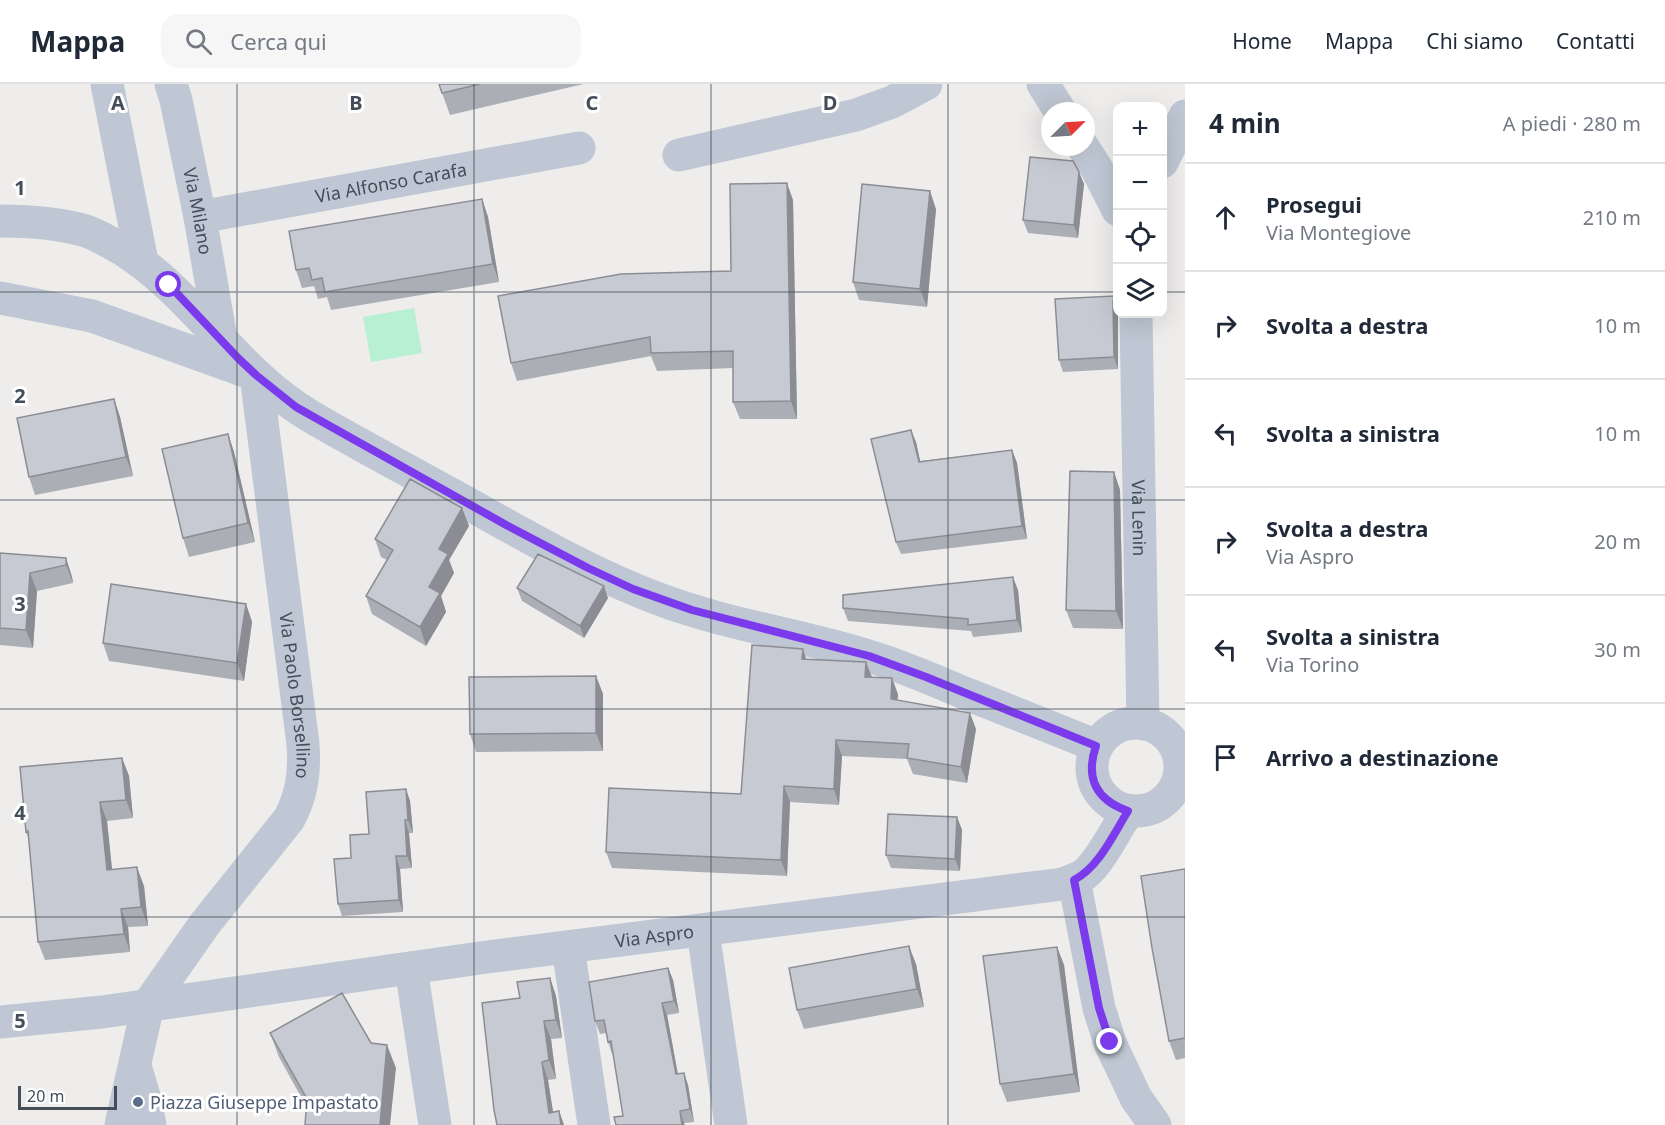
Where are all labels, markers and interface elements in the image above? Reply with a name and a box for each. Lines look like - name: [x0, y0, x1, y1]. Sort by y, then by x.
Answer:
- search box: [161, 14, 581, 68]
- text: Mappa: [30, 22, 125, 60]
- icon: search: [182, 25, 215, 58]
- text: Cerca qui: [230, 26, 327, 56]
- text: Home: [1232, 27, 1292, 55]
- text: Mappa: [1325, 27, 1393, 55]
- text: Chi siamo: [1426, 27, 1523, 55]
- text: Contatti: [1556, 27, 1635, 55]
- text: A: [111, 89, 125, 116]
- text: B: [349, 89, 363, 116]
- text: C: [586, 89, 599, 116]
- text: D: [823, 89, 837, 116]
- north arrow: [1041, 102, 1095, 156]
- map controls: [1113, 102, 1167, 318]
- button: +: [1113, 102, 1167, 156]
- text: 4 min: [1209, 105, 1281, 141]
- text: A piedi · 280 m: [1503, 110, 1641, 137]
- button: −: [1113, 156, 1167, 210]
- street label: Via Alfonso Carafa: [313, 157, 469, 208]
- street label: Via Milano: [178, 165, 218, 256]
- text: 1: [14, 174, 26, 201]
- text: Prosegui: [1266, 189, 1362, 219]
- icon: ahead: [1209, 201, 1242, 234]
- text: 210 m: [1583, 204, 1641, 231]
- button: locate: [1113, 210, 1167, 264]
- text: Via Montegiove: [1266, 219, 1411, 246]
- button: layers: [1113, 264, 1167, 318]
- route start: [155, 271, 181, 297]
- icon: right: [1209, 309, 1242, 342]
- text: Svolta a destra: [1266, 310, 1429, 340]
- text: 10 m: [1594, 312, 1641, 339]
- text: 2: [14, 382, 26, 409]
- icon: left: [1209, 417, 1242, 450]
- text: Svolta a sinistra: [1266, 418, 1440, 448]
- text: 10 m: [1594, 420, 1641, 447]
- street label: Via Lenin: [1127, 479, 1152, 557]
- text: Svolta a destra: [1266, 513, 1429, 543]
- icon: right: [1209, 525, 1242, 558]
- text: 20 m: [1594, 528, 1641, 555]
- text: Via Aspro: [1266, 543, 1354, 570]
- text: 3: [14, 590, 26, 617]
- street label: Via Paolo Borsellino: [274, 611, 316, 780]
- text: Svolta a sinistra: [1266, 621, 1440, 651]
- icon: left: [1209, 633, 1242, 666]
- text: 30 m: [1594, 636, 1641, 663]
- text: Via Torino: [1266, 651, 1359, 678]
- icon: arrive: [1209, 741, 1242, 774]
- text: Arrivo a destinazione: [1266, 742, 1499, 772]
- text: 4: [14, 799, 26, 826]
- street label: Via Aspro: [613, 919, 695, 953]
- text: 5: [14, 1007, 26, 1034]
- route end: [1096, 1028, 1122, 1054]
- scale bar: [18, 1083, 117, 1110]
- text: 20 m: [27, 1085, 64, 1107]
- place label: Piazza Giuseppe Impastato: [150, 1090, 379, 1114]
- marker: Piazza Giuseppe Impastato: [131, 1095, 145, 1109]

